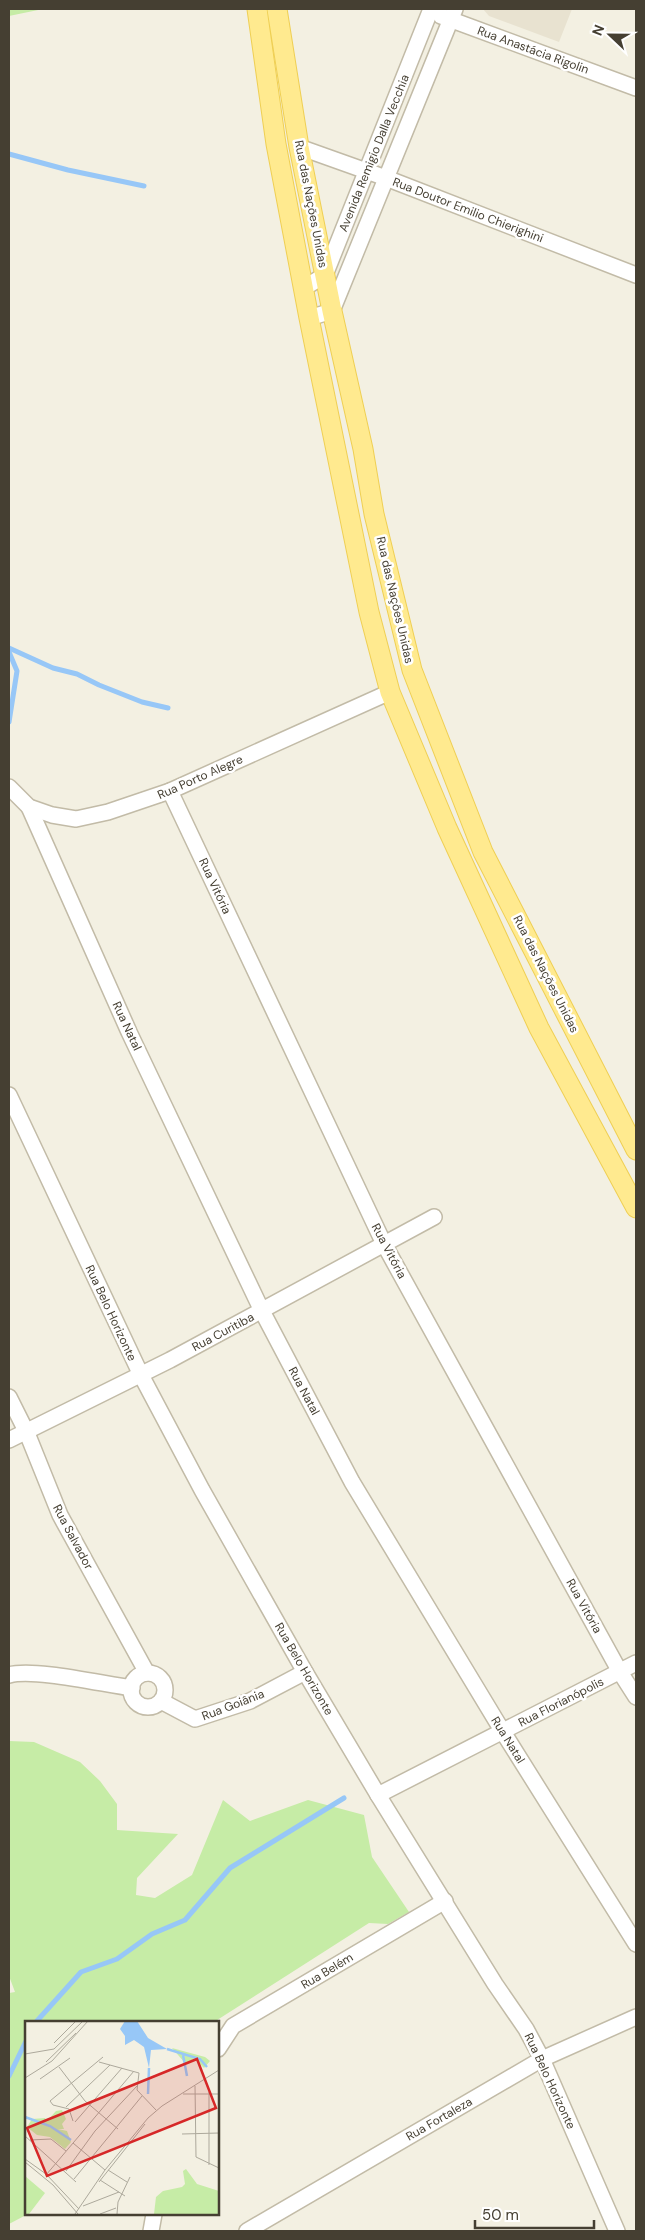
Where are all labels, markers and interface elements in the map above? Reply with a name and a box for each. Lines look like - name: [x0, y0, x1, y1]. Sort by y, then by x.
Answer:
- north arrow: [585, 10, 635, 60]
- street label: Rua Anastácia Rigolin: [475, 22, 591, 78]
- text: N: [588, 22, 608, 38]
- street label: Avenida Remigio Dalla Vecchia: [335, 72, 413, 234]
- street label: Rua das Nações Unidas: [291, 139, 331, 269]
- street label: Rua Doutor Emilio Chierighini: [390, 174, 546, 246]
- street label: Rua das Nações Unidas: [373, 535, 417, 665]
- street label: Rua Porto Alegre: [155, 751, 245, 803]
- street label: Rua Vitória: [195, 855, 235, 917]
- street label: Rua das Nações Unidas: [509, 913, 583, 1035]
- street label: Rua Natal: [109, 999, 145, 1053]
- street label: Rua Vitória: [368, 1221, 410, 1281]
- street label: Rua Belo Horizonte: [82, 1262, 140, 1364]
- street label: Rua Curitiba: [189, 1309, 257, 1355]
- street label: Rua Natal: [285, 1364, 323, 1418]
- street label: Rua Salvador: [49, 1502, 97, 1573]
- street label: Rua Vitória: [562, 1576, 606, 1636]
- street label: Rua Belo Horizonte: [271, 1620, 337, 1718]
- street label: Rua Florianópolis: [515, 1674, 607, 1730]
- street label: Rua Goiânia: [199, 1686, 267, 1724]
- street label: Rua Natal: [487, 1714, 529, 1766]
- street label: Rua Belém: [298, 1949, 356, 1993]
- inset map: [25, 2021, 219, 2215]
- street label: Rua Belo Horizonte: [521, 2030, 579, 2132]
- street label: Rua Fortaleza: [403, 2094, 475, 2144]
- scale bar: [475, 2198, 594, 2230]
- text: 50 m: [482, 2205, 519, 2225]

